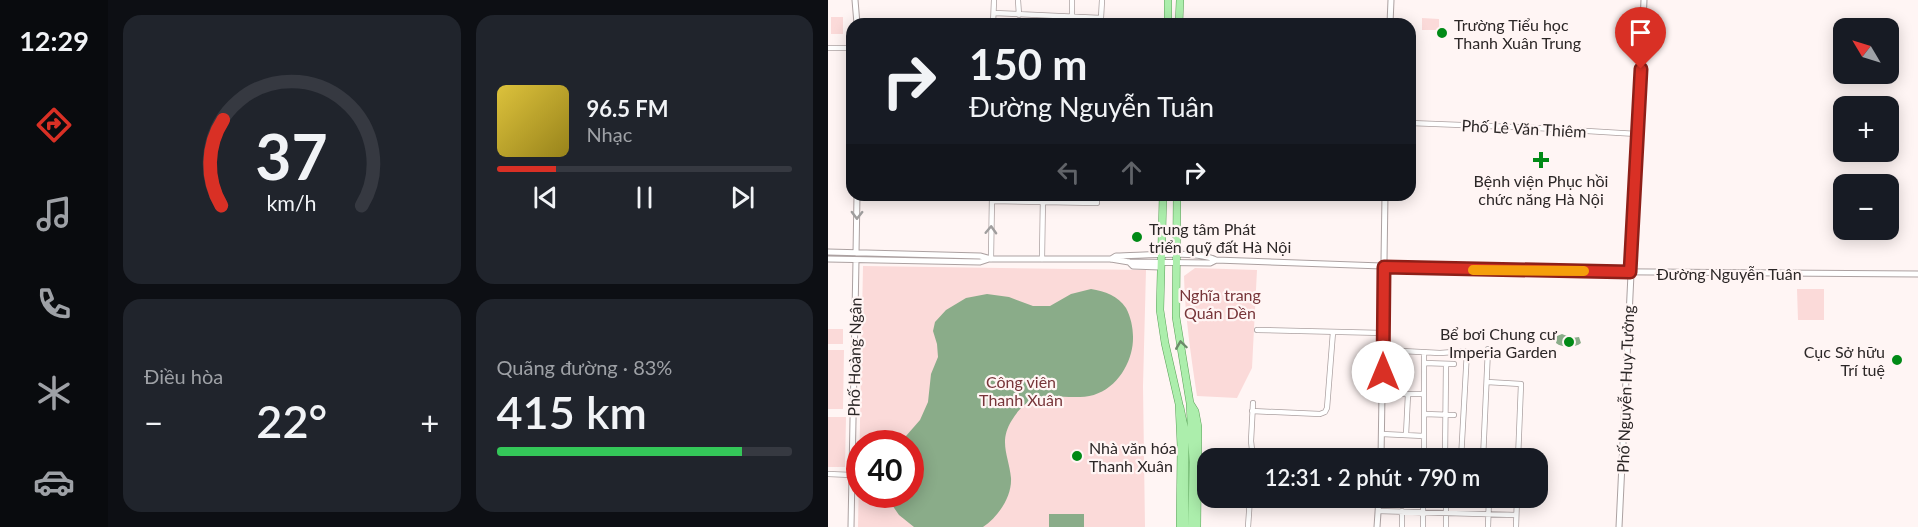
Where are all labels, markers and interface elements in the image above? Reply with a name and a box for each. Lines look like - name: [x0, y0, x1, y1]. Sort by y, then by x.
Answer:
- pin: [1615, 7, 1666, 69]
- place label: Trường Tiểu học Thanh Xuân Trung: [1454, 15, 1581, 52]
- icon: arrive: [1624, 16, 1657, 49]
- north arrow: [1833, 18, 1899, 84]
- map controls: [1833, 18, 1899, 240]
- text: 12:29: [19, 24, 89, 57]
- marker: Trường Tiểu học Thanh Xuân Trung: [1435, 26, 1449, 40]
- text: 150 m: [969, 39, 1087, 89]
- icon: right: [870, 42, 948, 120]
- text: Đường Nguyễn Tuân: [969, 90, 1214, 123]
- text: 96.5 FM: [587, 95, 669, 122]
- button: +: [1833, 96, 1899, 162]
- icon: directions: [33, 104, 75, 146]
- street label: Phố Lê Văn Thiêm: [1461, 115, 1587, 141]
- text: 37: [256, 119, 328, 194]
- text: Nhạc: [587, 122, 632, 146]
- marker: Bệnh viện Phục hồi chức năng Hà Nội: [1532, 151, 1550, 169]
- icon: left: [1052, 156, 1085, 189]
- icon: ahead: [1115, 156, 1148, 189]
- icon: right: [1178, 156, 1211, 189]
- place label: Bệnh viện Phục hồi chức năng Hà Nội: [1474, 171, 1608, 208]
- button: −: [1833, 174, 1899, 240]
- icon: previous: [529, 181, 562, 214]
- icon: pause: [628, 181, 661, 214]
- icon: next: [726, 181, 759, 214]
- text: km/h: [267, 191, 317, 217]
- icon: music: [33, 193, 75, 235]
- one-way arrow: [850, 210, 863, 219]
- place label: Trung tâm Phát triển quỹ đất Hà Nội: [1149, 219, 1291, 256]
- one-way arrow: [985, 225, 997, 234]
- marker: Trung tâm Phát triển quỹ đất Hà Nội: [1130, 230, 1144, 244]
- street label: Đường Nguyễn Tuân: [1656, 264, 1802, 283]
- icon: phone: [33, 283, 75, 325]
- park label: Nghĩa trang Quán Dền: [1179, 285, 1261, 322]
- street label: Phố Hoàng Ngân: [843, 297, 865, 417]
- street label: Phố Nguyễn Huy Tưởng: [1613, 305, 1637, 473]
- place label: Bể bơi Chung cư Imperia Garden: [1440, 324, 1558, 361]
- marker: Bể bơi Chung cư Imperia Garden: [1562, 335, 1576, 349]
- one-way arrow: [1175, 340, 1187, 350]
- position arrow: [1351, 340, 1415, 404]
- place label: Cục Sở hữu Trí tuệ: [1804, 342, 1885, 379]
- marker: Cục Sở hữu Trí tuệ: [1890, 353, 1904, 367]
- text: Quãng đường · 83%: [497, 355, 672, 379]
- text: Điều hòa: [144, 364, 223, 388]
- icon: climate: [33, 372, 75, 414]
- park label: Công viên Thanh Xuân: [979, 372, 1063, 409]
- text: 415 km: [497, 385, 647, 439]
- text: 22°: [256, 394, 327, 448]
- text: −: [144, 402, 163, 442]
- text: +: [420, 402, 439, 442]
- speed limit sign: 40: [846, 430, 924, 508]
- place label: Nhà văn hóa Thanh Xuân: [1089, 438, 1177, 475]
- marker: Nhà văn hóa Thanh Xuân: [1070, 449, 1084, 463]
- icon: car: [33, 461, 75, 503]
- text: 12:31 · 2 phút · 790 m: [1265, 464, 1480, 491]

